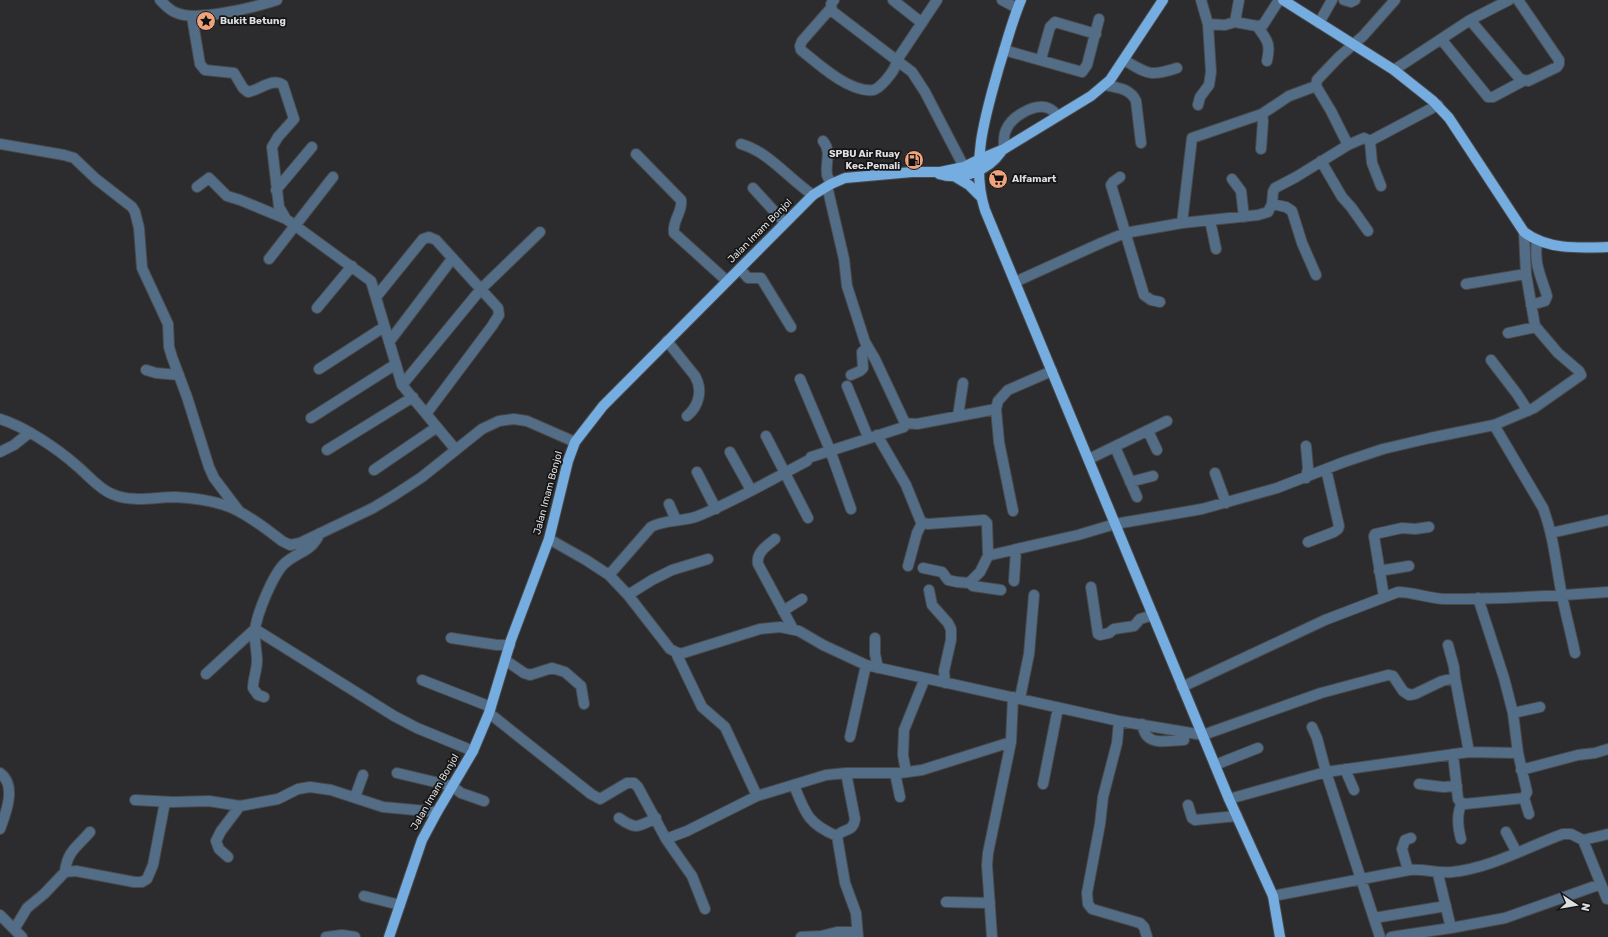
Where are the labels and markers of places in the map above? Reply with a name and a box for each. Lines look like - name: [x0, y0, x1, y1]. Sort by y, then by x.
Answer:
- place icon: Bukit Betung: [195, 10, 217, 32]
- place label: Bukit Betung: [220, 15, 286, 27]
- place label: SPBU Air Ruay Kec.Pemali: [829, 148, 900, 172]
- fuel station icon: SPBU Air Ruay Kec.Pemali: [903, 149, 925, 171]
- supermarket icon: Alfamart: [987, 168, 1009, 190]
- place label: Alfamart: [1012, 173, 1057, 185]

